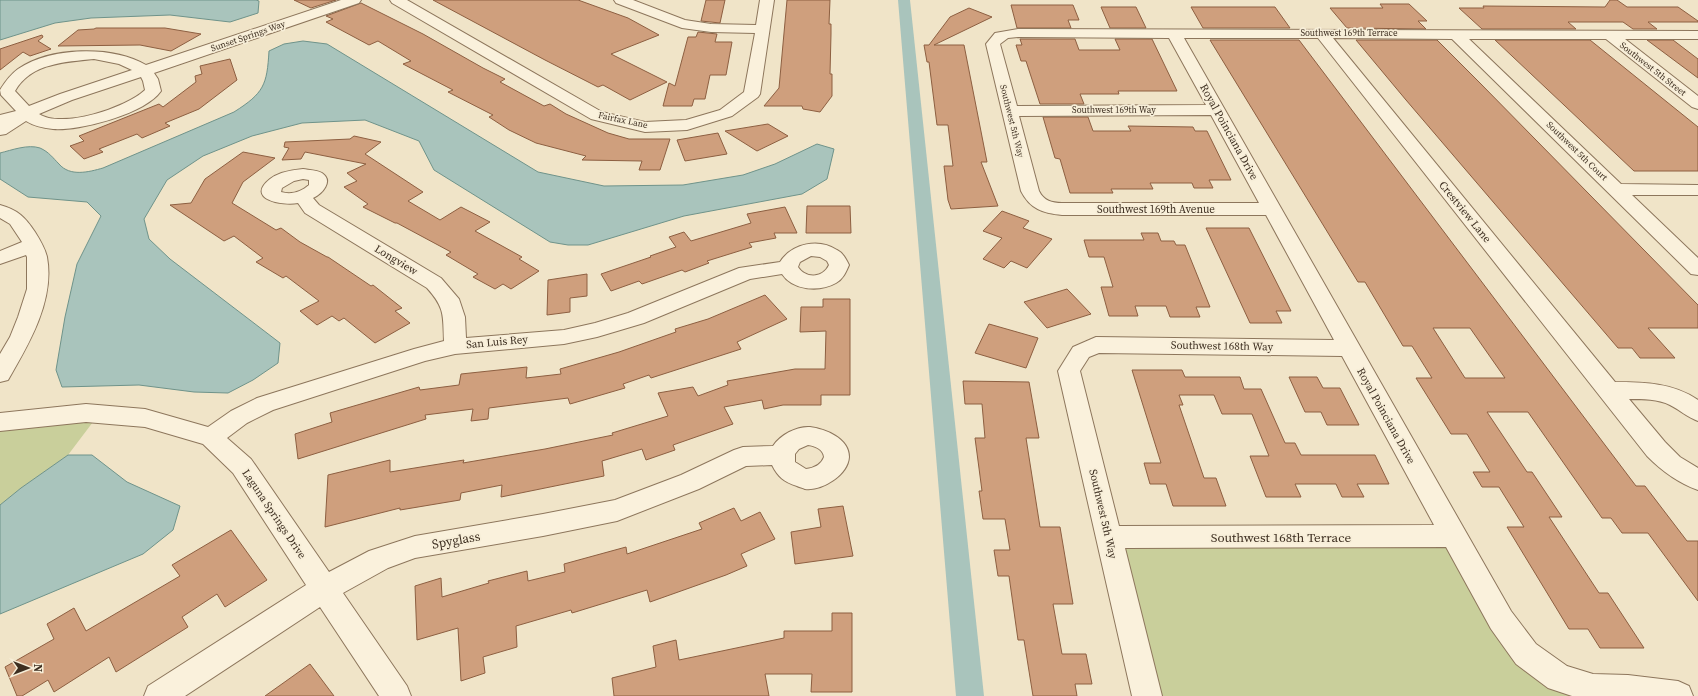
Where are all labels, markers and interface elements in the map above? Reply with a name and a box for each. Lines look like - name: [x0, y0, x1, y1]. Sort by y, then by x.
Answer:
- street label: Sunset Springs Way: [209, 18, 287, 54]
- street label: Southwest 169th Terrace: [1300, 27, 1398, 39]
- street label: Southwest 5th Street: [1617, 39, 1689, 99]
- street label: Royal Poinciana Drive: [1196, 81, 1262, 183]
- street label: Southwest 5th Way: [997, 83, 1027, 159]
- street label: Southwest 169th Way: [1072, 104, 1156, 116]
- street label: Fairfax Lane: [597, 109, 649, 131]
- street label: Southwest 5th Court: [1544, 119, 1610, 183]
- street label: Crestview Lane: [1435, 178, 1495, 246]
- street label: Southwest 169th Avenue: [1097, 202, 1215, 217]
- street label: Longview: [372, 241, 421, 279]
- street label: San Luis Rey: [466, 332, 529, 352]
- street label: Southwest 168th Way: [1171, 338, 1274, 354]
- street label: Royal Poinciana Drive: [1353, 365, 1419, 467]
- street label: Laguna Springs Drive: [238, 466, 310, 562]
- street label: Southwest 5th Way: [1085, 468, 1121, 561]
- street label: Spyglass: [431, 527, 482, 553]
- street label: Southwest 168th Terrace: [1211, 529, 1352, 546]
- north arrow: [8, 648, 48, 688]
- text: N: [30, 664, 45, 672]

